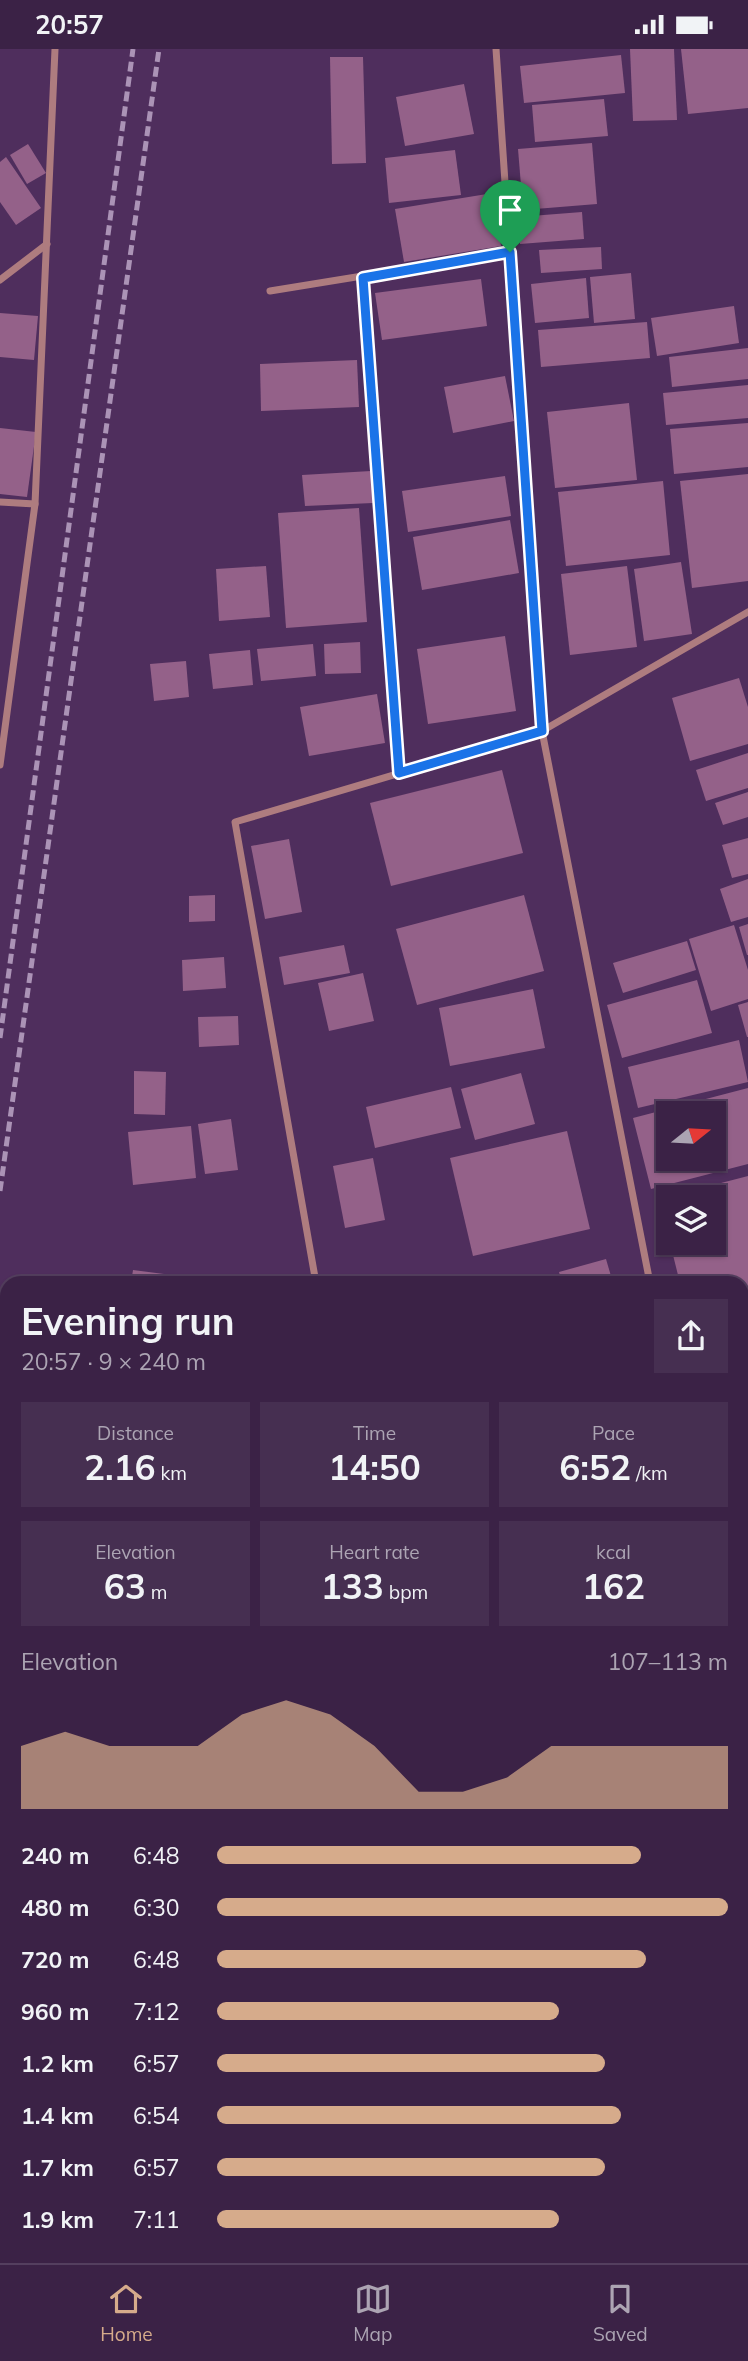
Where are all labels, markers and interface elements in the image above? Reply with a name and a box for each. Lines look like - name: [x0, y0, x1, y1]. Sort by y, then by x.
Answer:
- text: 20:57: [35, 8, 104, 41]
- pin: [480, 180, 540, 252]
- icon: arrive: [491, 191, 529, 229]
- north arrow: [656, 1101, 726, 1171]
- map controls: [656, 1101, 726, 1255]
- button: layers: [656, 1185, 726, 1255]
- text: Evening run: [21, 1297, 235, 1345]
- button: share: [654, 1299, 728, 1373]
- text: 20:57 · 9 × 240 m: [21, 1347, 206, 1376]
- text: Distance: [97, 1421, 174, 1445]
- text: Time: [353, 1421, 396, 1445]
- text: Pace: [592, 1421, 635, 1445]
- text: 2.16: [84, 1445, 156, 1489]
- text: 14:50: [328, 1445, 421, 1489]
- text: 6:52: [559, 1445, 631, 1489]
- text: km: [156, 1461, 187, 1485]
- text: /km: [631, 1461, 668, 1485]
- text: Elevation: [95, 1540, 176, 1564]
- text: Heart rate: [329, 1540, 420, 1564]
- text: kcal: [596, 1540, 631, 1564]
- text: 63: [104, 1564, 146, 1608]
- text: 133: [321, 1564, 384, 1608]
- text: 162: [582, 1564, 645, 1608]
- text: m: [146, 1580, 167, 1604]
- text: bpm: [384, 1580, 428, 1604]
- text: Elevation: [21, 1647, 118, 1676]
- text: 107–113 m: [607, 1647, 728, 1676]
- text: 240 m: [21, 1841, 89, 1870]
- text: 6:48: [133, 1841, 180, 1870]
- text: 480 m: [21, 1893, 89, 1922]
- text: 6:30: [133, 1893, 180, 1922]
- text: 720 m: [21, 1945, 89, 1974]
- text: 6:48: [133, 1945, 180, 1974]
- text: 960 m: [21, 1997, 89, 2026]
- text: 7:12: [133, 1997, 180, 2026]
- text: 1.2 km: [21, 2049, 94, 2078]
- text: 6:57: [133, 2049, 180, 2078]
- text: 1.4 km: [21, 2101, 94, 2130]
- text: 6:54: [133, 2101, 180, 2130]
- text: 1.7 km: [21, 2153, 94, 2182]
- text: 6:57: [133, 2153, 180, 2182]
- text: 1.9 km: [21, 2205, 94, 2234]
- text: 7:11: [133, 2205, 180, 2234]
- tab: Home: [100, 2280, 153, 2346]
- tab: Map: [353, 2280, 392, 2346]
- tab: Saved: [593, 2280, 648, 2346]

